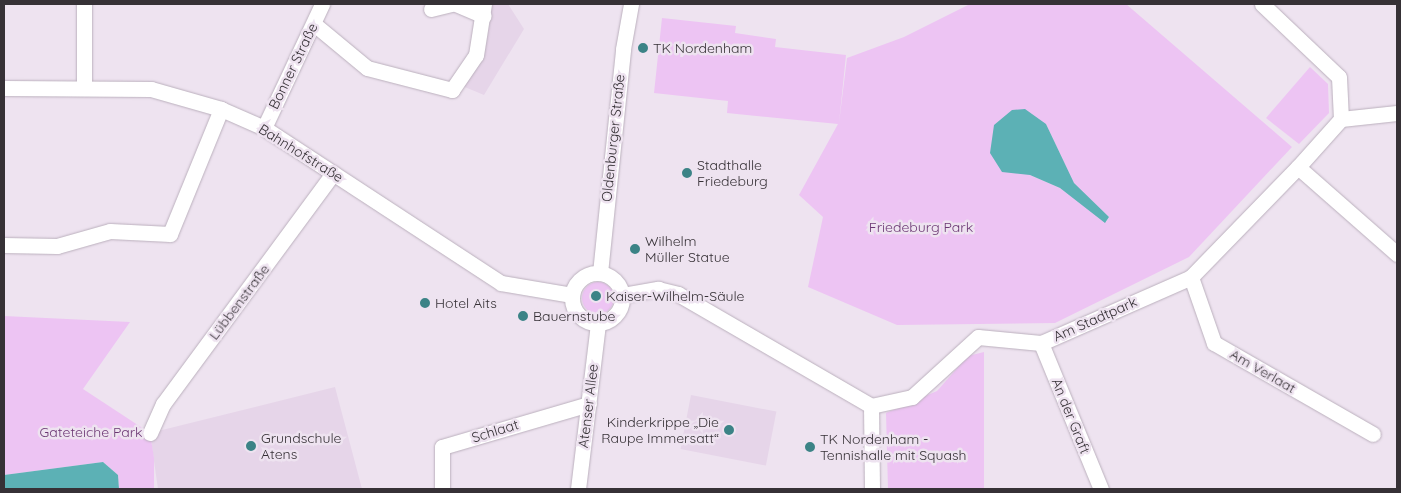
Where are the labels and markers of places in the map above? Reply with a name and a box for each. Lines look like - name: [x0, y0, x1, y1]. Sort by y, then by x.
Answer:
- place label: TK Nordenham: [653, 40, 752, 56]
- marker: TK Nordenham: [637, 42, 649, 54]
- place label: Stadthalle Friedeburg: [697, 157, 768, 190]
- marker: Stadthalle Friedeburg: [681, 167, 693, 179]
- place label: Wilhelm Müller Statue: [645, 233, 730, 266]
- marker: Wilhelm Müller Statue: [629, 243, 641, 255]
- place label: Kaiser-Wilhelm-Säule: [606, 288, 744, 304]
- marker: Kaiser-Wilhelm-Säule: [590, 290, 602, 302]
- place label: Hotel Aits: [435, 295, 497, 311]
- marker: Hotel Aits: [419, 297, 431, 309]
- place label: Bauernstube: [533, 308, 615, 324]
- marker: Bauernstube: [517, 310, 529, 322]
- place label: Kinderkrippe „Die Raupe Immersatt“: [601, 414, 719, 447]
- marker: Kinderkrippe „Die Raupe Immersatt“: [723, 424, 735, 436]
- place label: Grundschule Atens: [261, 430, 341, 462]
- place label: TK Nordenham - Tennishalle mit Squash: [820, 431, 967, 464]
- marker: Grundschule Atens: [245, 440, 257, 452]
- marker: TK Nordenham - Tennishalle mit Squash: [804, 441, 816, 453]

